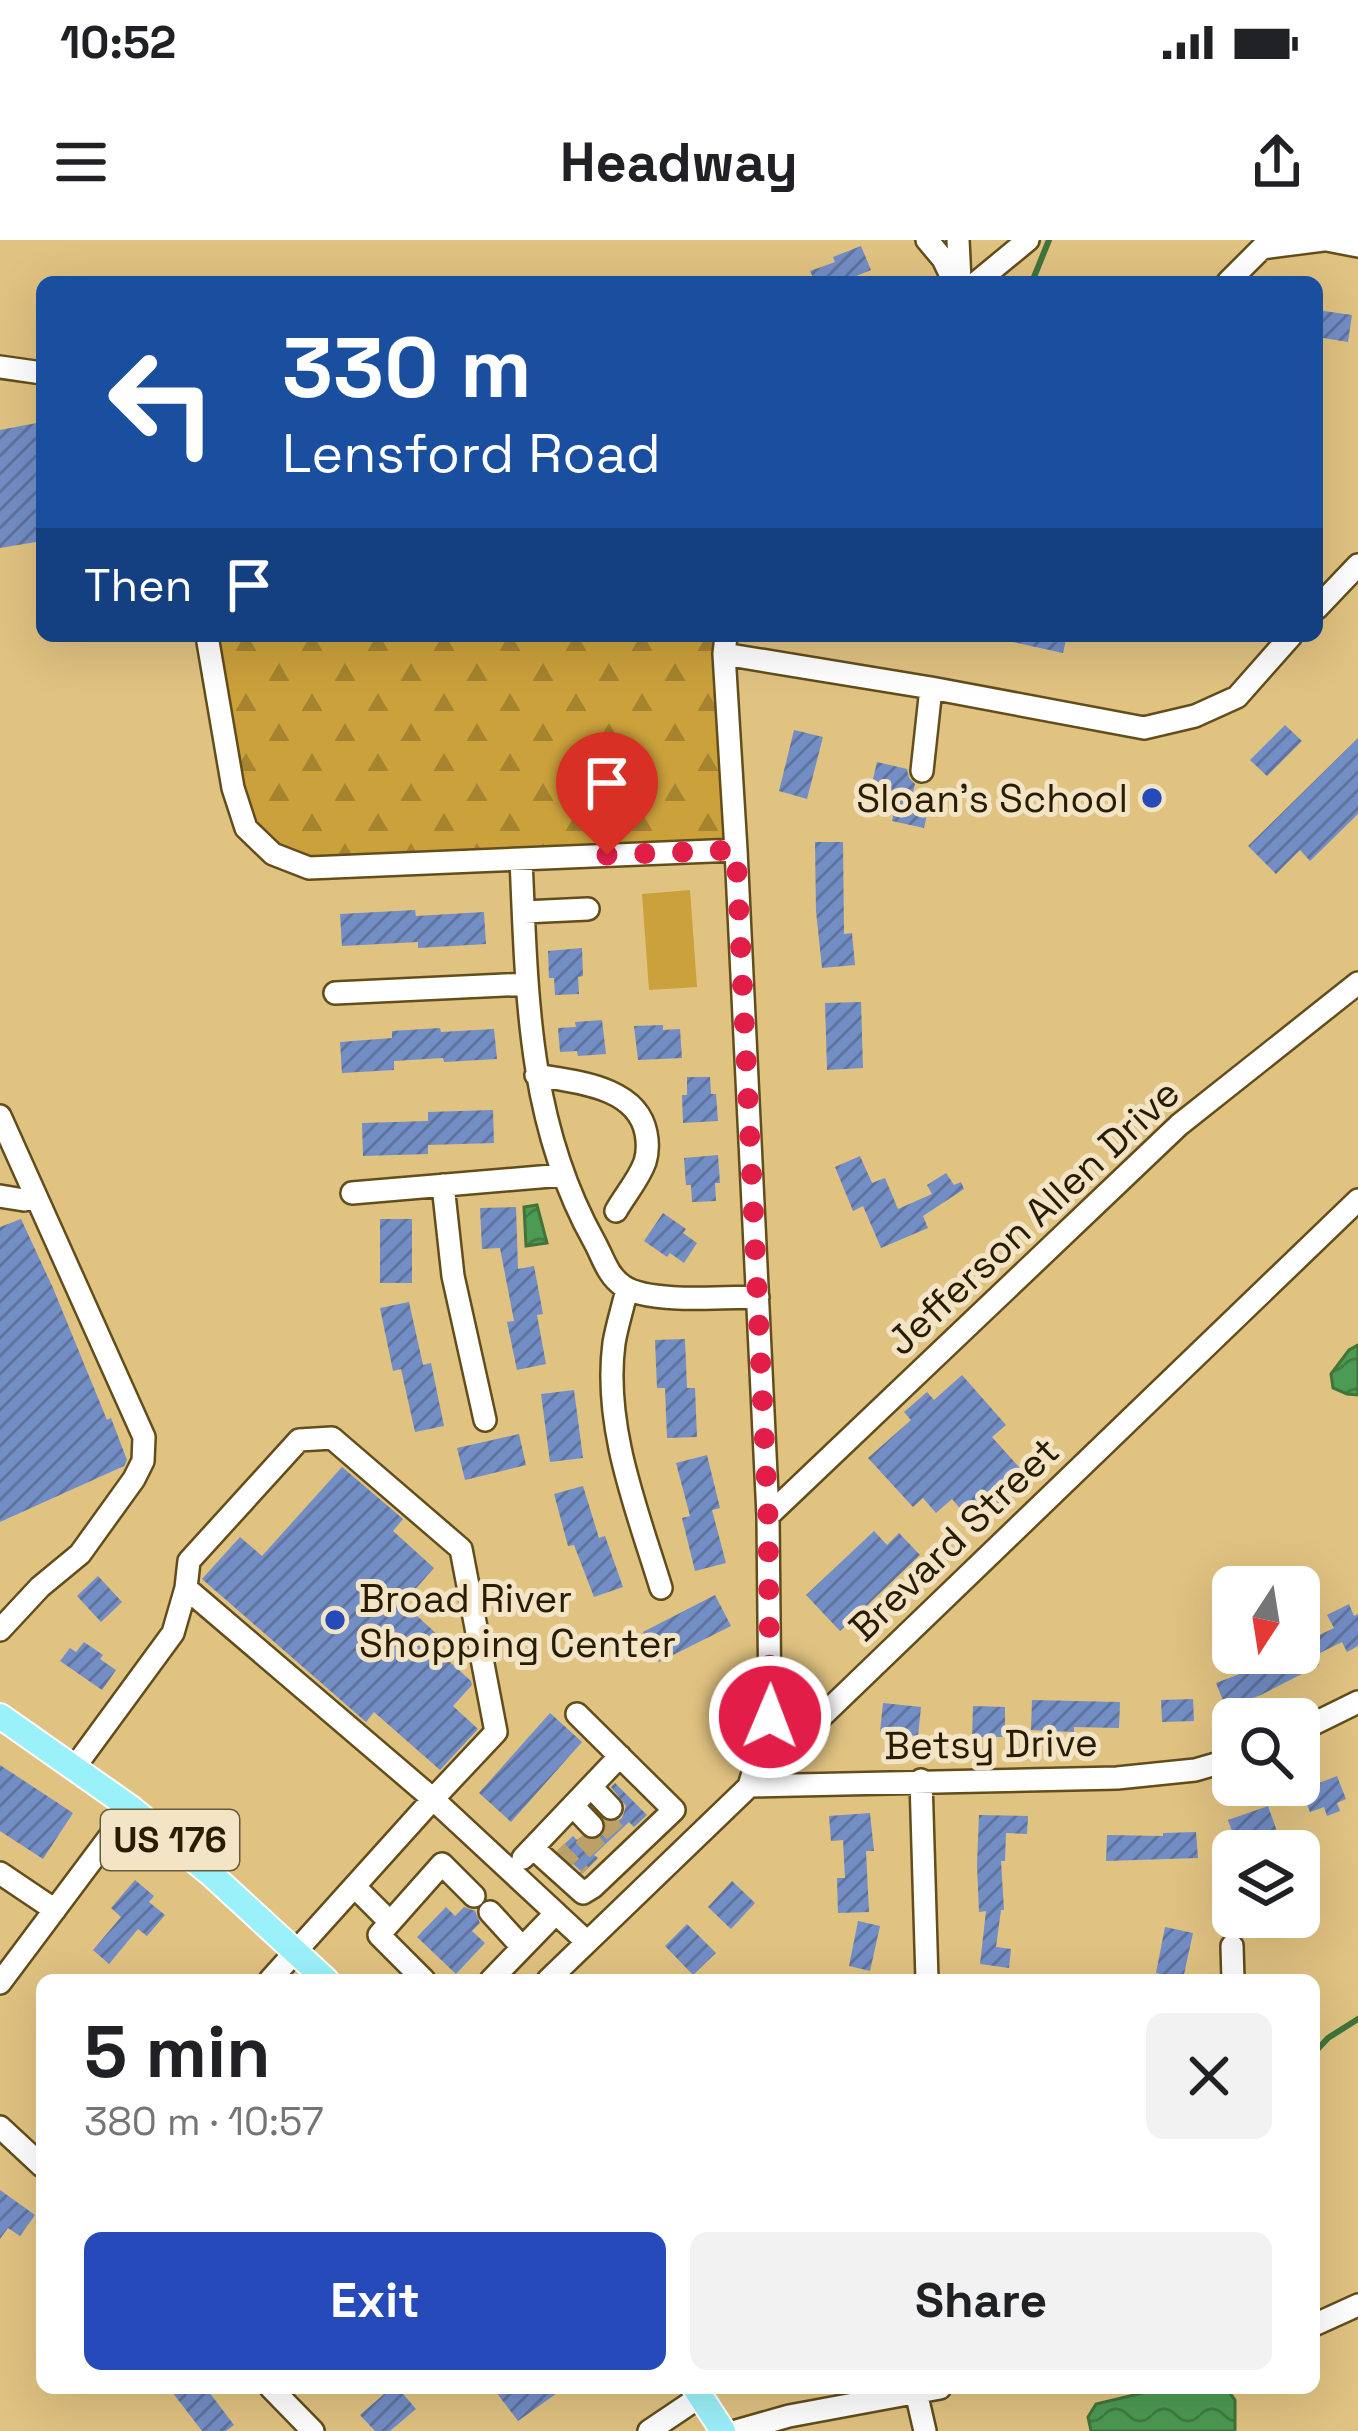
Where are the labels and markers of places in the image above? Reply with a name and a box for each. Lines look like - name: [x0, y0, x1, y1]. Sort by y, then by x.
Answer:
- pin: [556, 732, 658, 855]
- place label: Sloan's School: [856, 774, 1128, 823]
- marker: Sloan's School: [1139, 785, 1165, 811]
- place label: Broad River Shopping Center: [359, 1574, 676, 1668]
- marker: Broad River Shopping Center: [322, 1607, 348, 1633]

